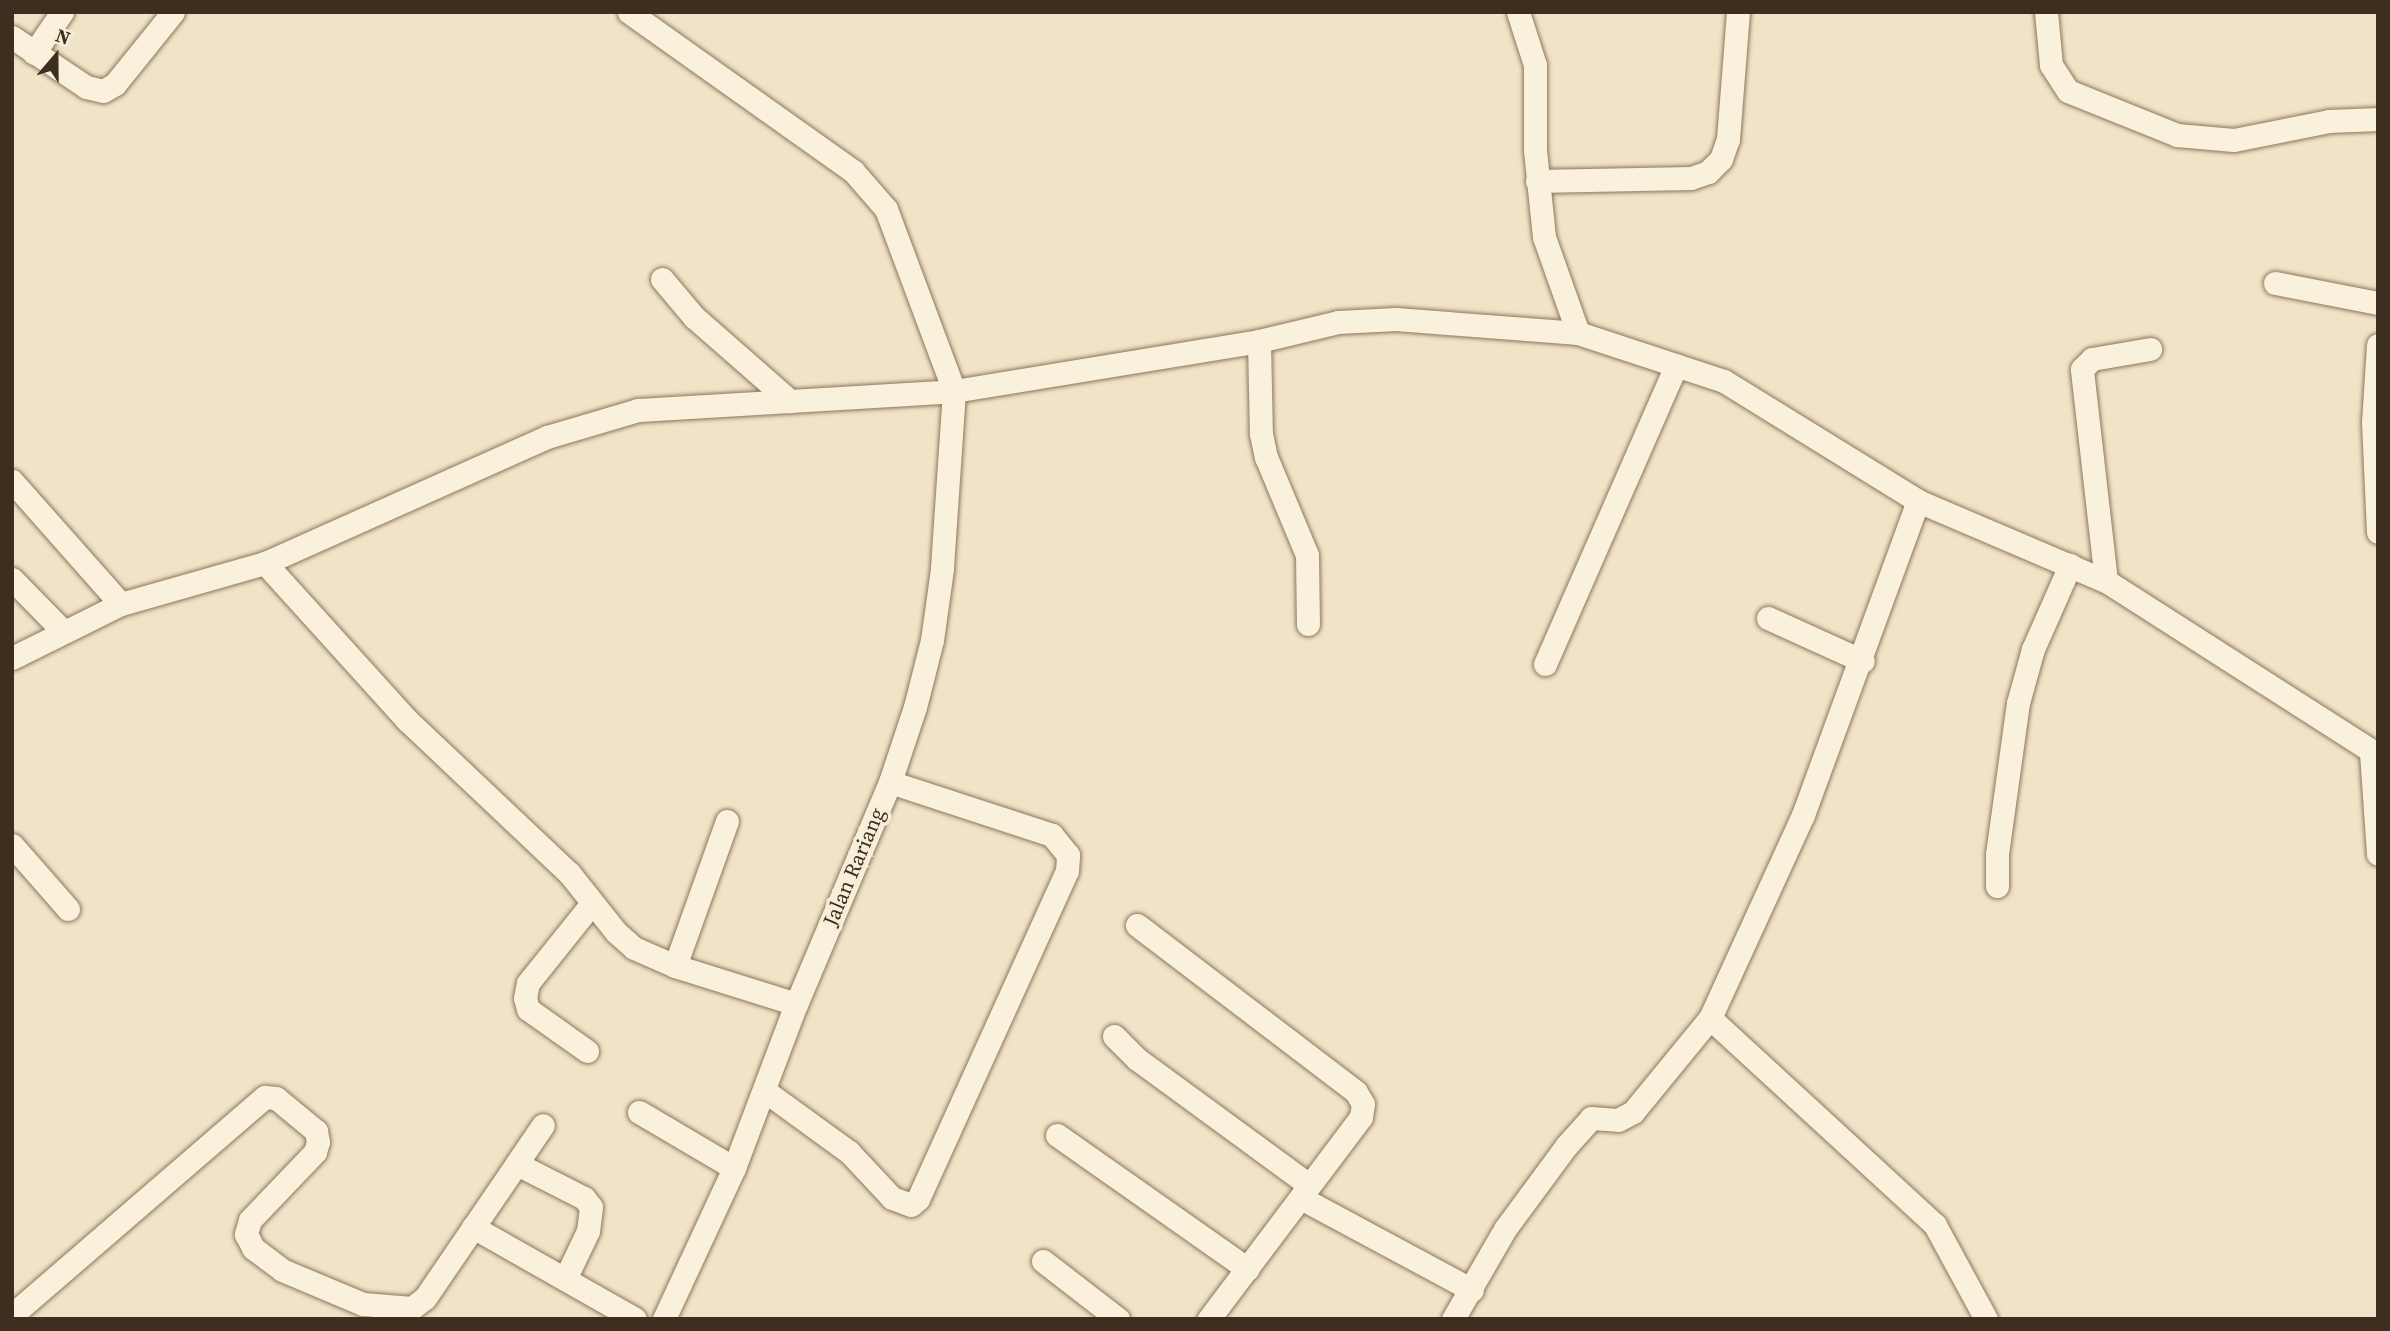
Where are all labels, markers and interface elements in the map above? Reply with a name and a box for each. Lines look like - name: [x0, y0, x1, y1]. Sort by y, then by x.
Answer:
- north arrow: [21, 21, 91, 91]
- text: N: [52, 22, 74, 51]
- street label: Jalan Rariang: [818, 804, 890, 930]

